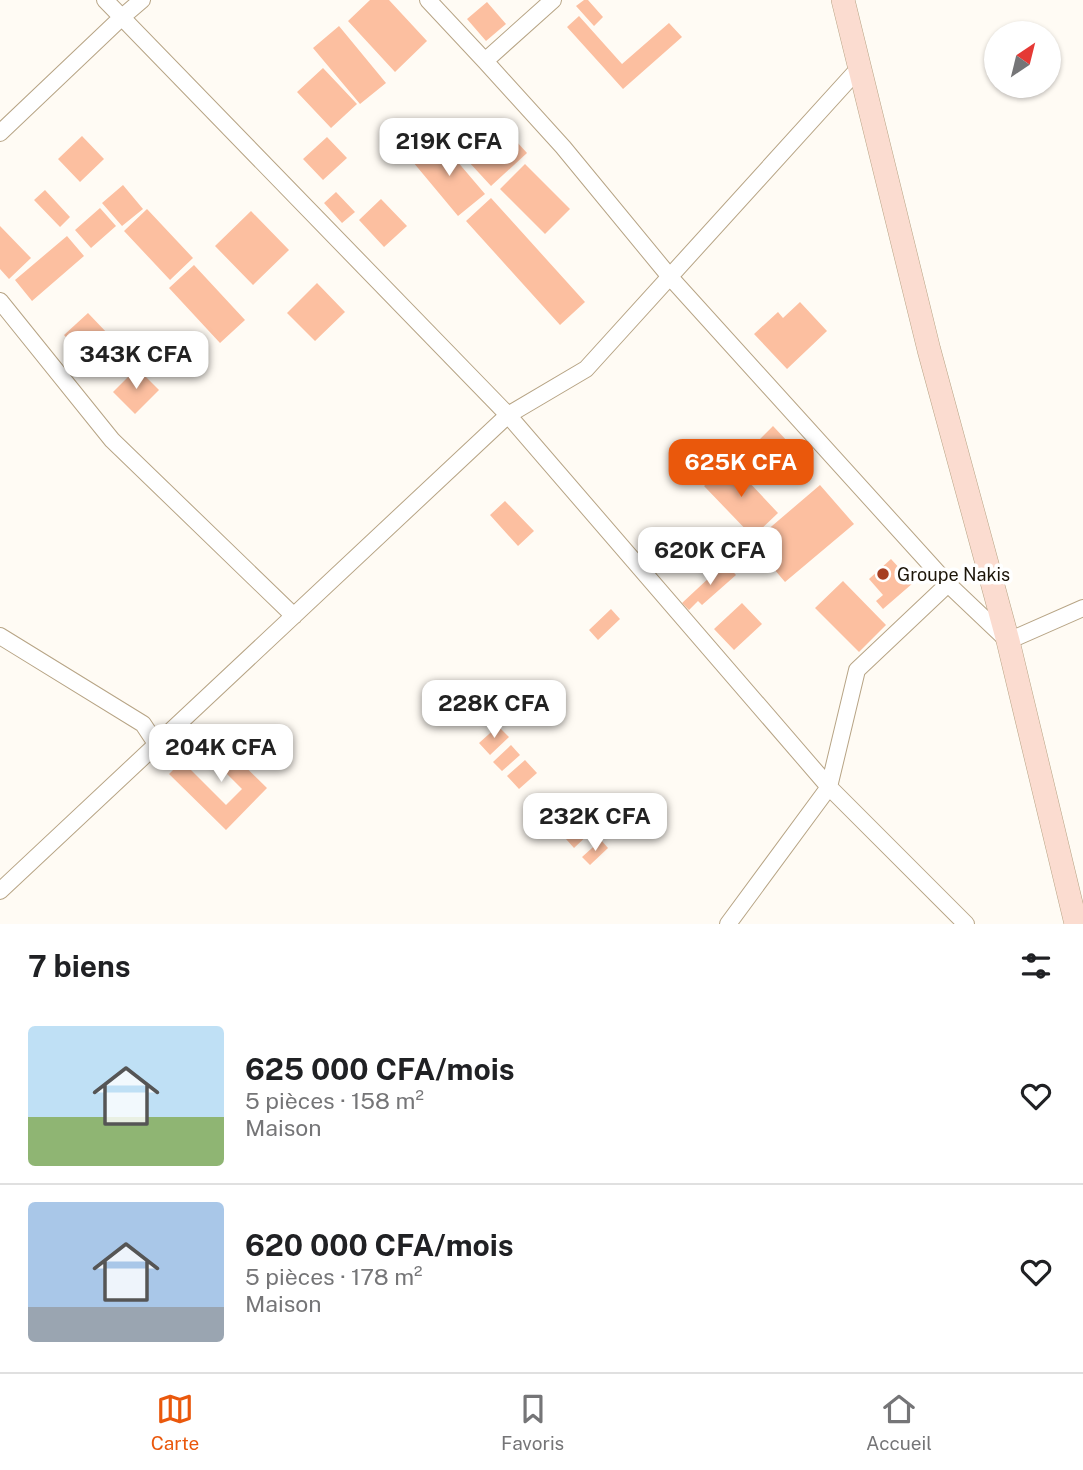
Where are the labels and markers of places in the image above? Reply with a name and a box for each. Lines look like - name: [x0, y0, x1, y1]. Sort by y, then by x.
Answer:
- pin: 219K CFA: [377, 118, 521, 178]
- pin: 343K CFA: [64, 332, 208, 391]
- pin: 625K CFA: [669, 440, 813, 499]
- pin: 620K CFA: [638, 528, 782, 587]
- place label: Groupe Nakis: [897, 564, 1010, 585]
- marker: Groupe Nakis: [875, 566, 891, 582]
- pin: 228K CFA: [422, 680, 566, 740]
- pin: 204K CFA: [149, 724, 293, 784]
- pin: 232K CFA: [523, 794, 667, 853]

